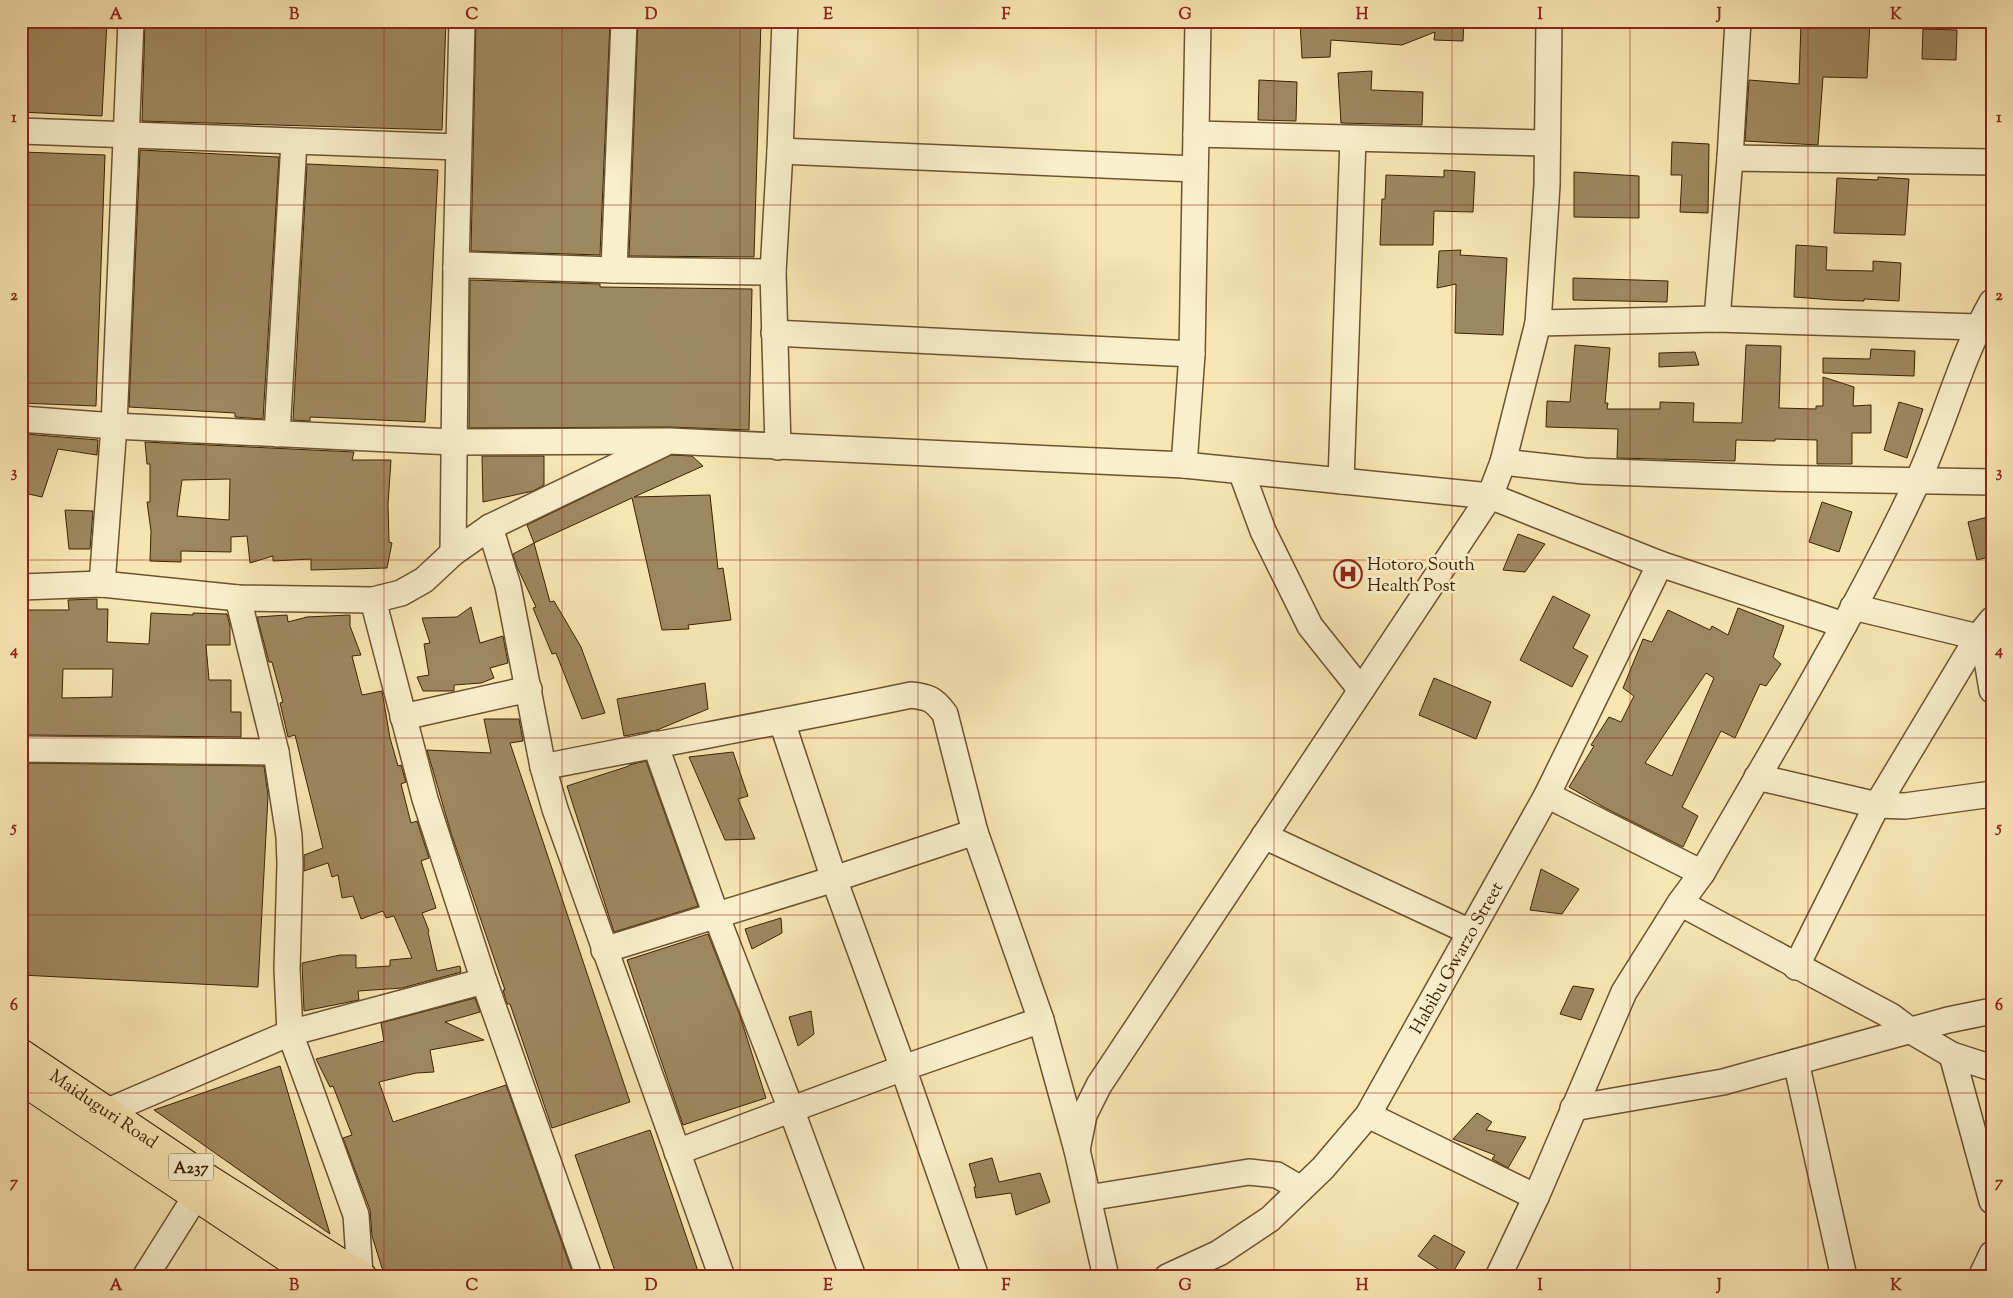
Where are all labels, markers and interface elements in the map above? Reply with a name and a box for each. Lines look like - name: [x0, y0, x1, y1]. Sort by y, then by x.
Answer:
- text: A: [110, 4, 123, 27]
- text: B: [289, 4, 299, 27]
- text: C: [466, 4, 479, 27]
- text: D: [645, 4, 658, 27]
- text: E: [823, 4, 833, 27]
- text: F: [1002, 4, 1011, 27]
- text: G: [1178, 4, 1192, 27]
- text: H: [1356, 4, 1369, 27]
- text: I: [1537, 4, 1543, 27]
- text: J: [1715, 4, 1722, 27]
- text: K: [1890, 4, 1902, 27]
- text: 1: [11, 107, 17, 130]
- text: 1: [1996, 107, 2002, 130]
- text: 2: [10, 285, 18, 308]
- text: 2: [1995, 285, 2003, 308]
- text: 3: [11, 462, 18, 485]
- text: 3: [1996, 462, 2003, 485]
- place label: Hotoro South Health Post: [1367, 553, 1476, 600]
- hospital icon: Hotoro South Health Post: [1333, 559, 1363, 589]
- text: 4: [9, 640, 18, 663]
- text: 4: [1994, 640, 2003, 663]
- text: 5: [9, 817, 17, 840]
- text: 5: [1994, 817, 2002, 840]
- street label: Habibu Gwarzo Street: [1405, 877, 1511, 1040]
- text: 6: [10, 995, 18, 1018]
- text: 6: [1995, 995, 2003, 1018]
- street label: Maiduguri Road: [43, 1065, 162, 1156]
- road number: A237: [168, 1154, 214, 1180]
- text: 7: [10, 1172, 19, 1195]
- text: 7: [1995, 1172, 2004, 1195]
- text: A: [110, 1275, 123, 1298]
- text: B: [289, 1275, 299, 1298]
- text: C: [466, 1275, 479, 1298]
- text: D: [645, 1275, 658, 1298]
- text: E: [823, 1275, 833, 1298]
- text: F: [1002, 1275, 1011, 1298]
- text: G: [1178, 1275, 1192, 1298]
- text: H: [1356, 1275, 1369, 1298]
- text: I: [1537, 1275, 1543, 1298]
- text: J: [1715, 1275, 1722, 1298]
- text: K: [1890, 1275, 1902, 1298]

